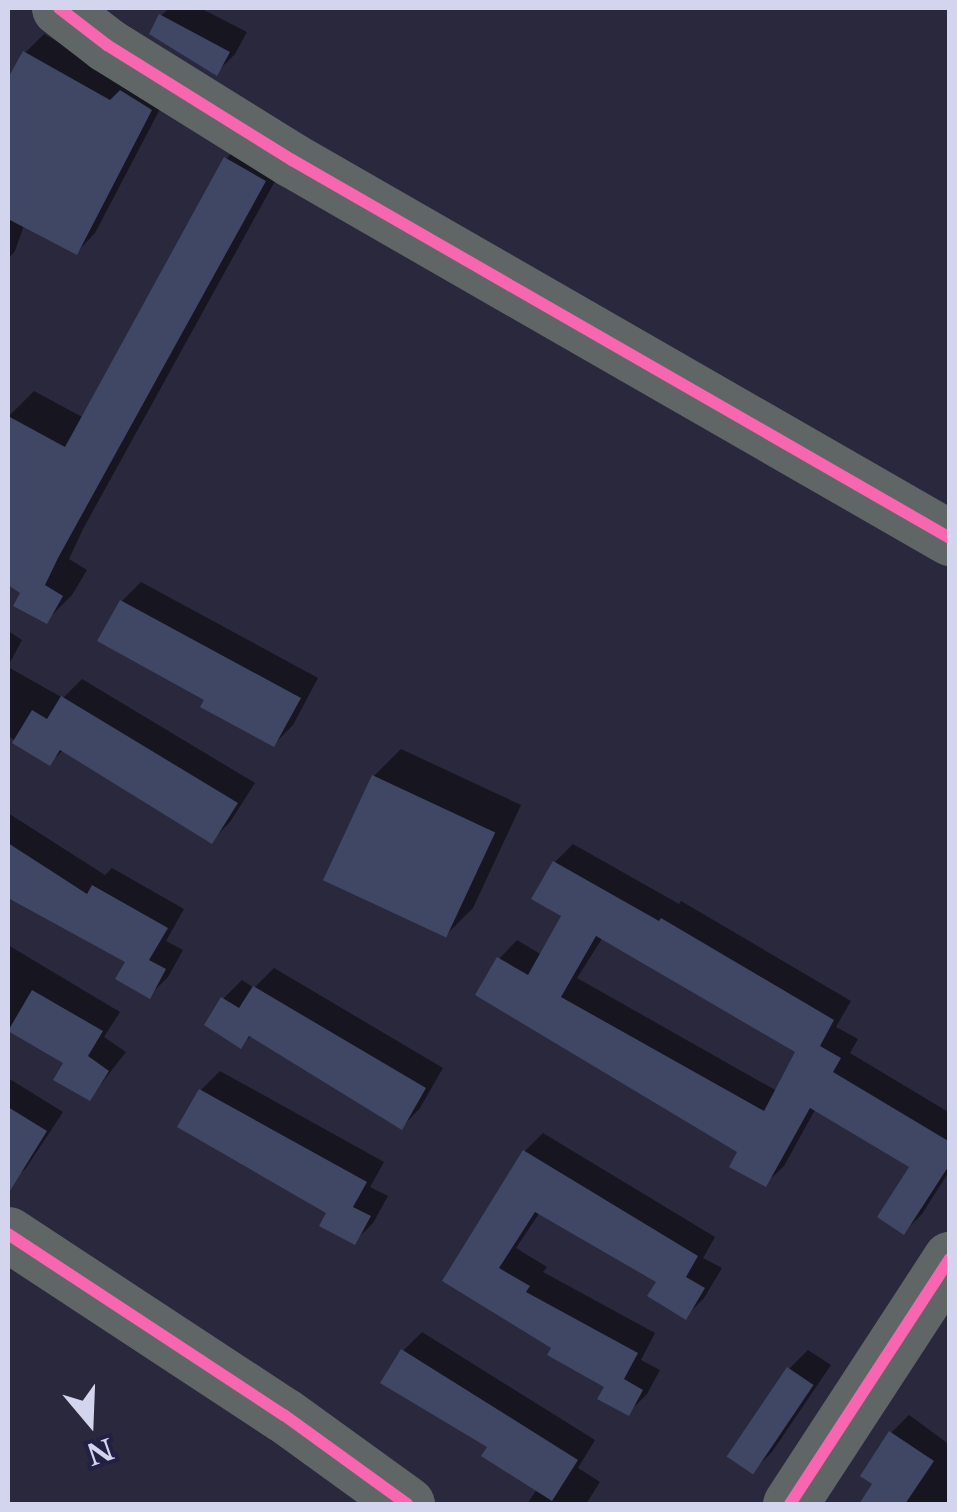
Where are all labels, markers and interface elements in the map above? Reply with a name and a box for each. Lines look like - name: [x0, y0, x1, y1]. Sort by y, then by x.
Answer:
- north arrow: [40, 1372, 140, 1472]
- text: N: [82, 1430, 118, 1472]

